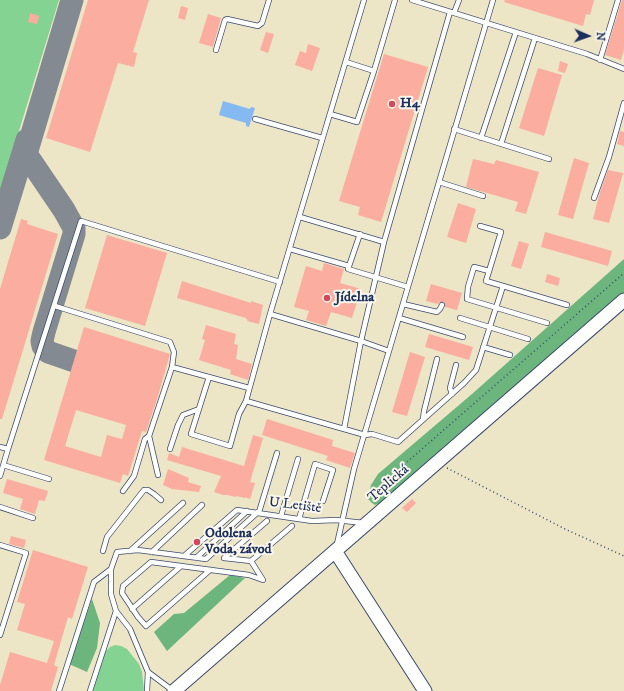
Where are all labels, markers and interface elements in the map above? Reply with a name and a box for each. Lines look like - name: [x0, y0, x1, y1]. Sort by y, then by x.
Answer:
- north arrow: [568, 16, 608, 56]
- text: N: [593, 32, 607, 41]
- place label: H4: [400, 96, 420, 112]
- marker: H4: [387, 99, 397, 109]
- place label: Jídelna: [335, 290, 374, 306]
- marker: Jídelna: [322, 293, 332, 303]
- street label: Teplická: [365, 462, 413, 506]
- street label: U Letiště: [268, 494, 322, 518]
- place label: Odolena Voda, závod: [205, 526, 272, 558]
- marker: Odolena Voda, závod: [192, 537, 202, 547]

